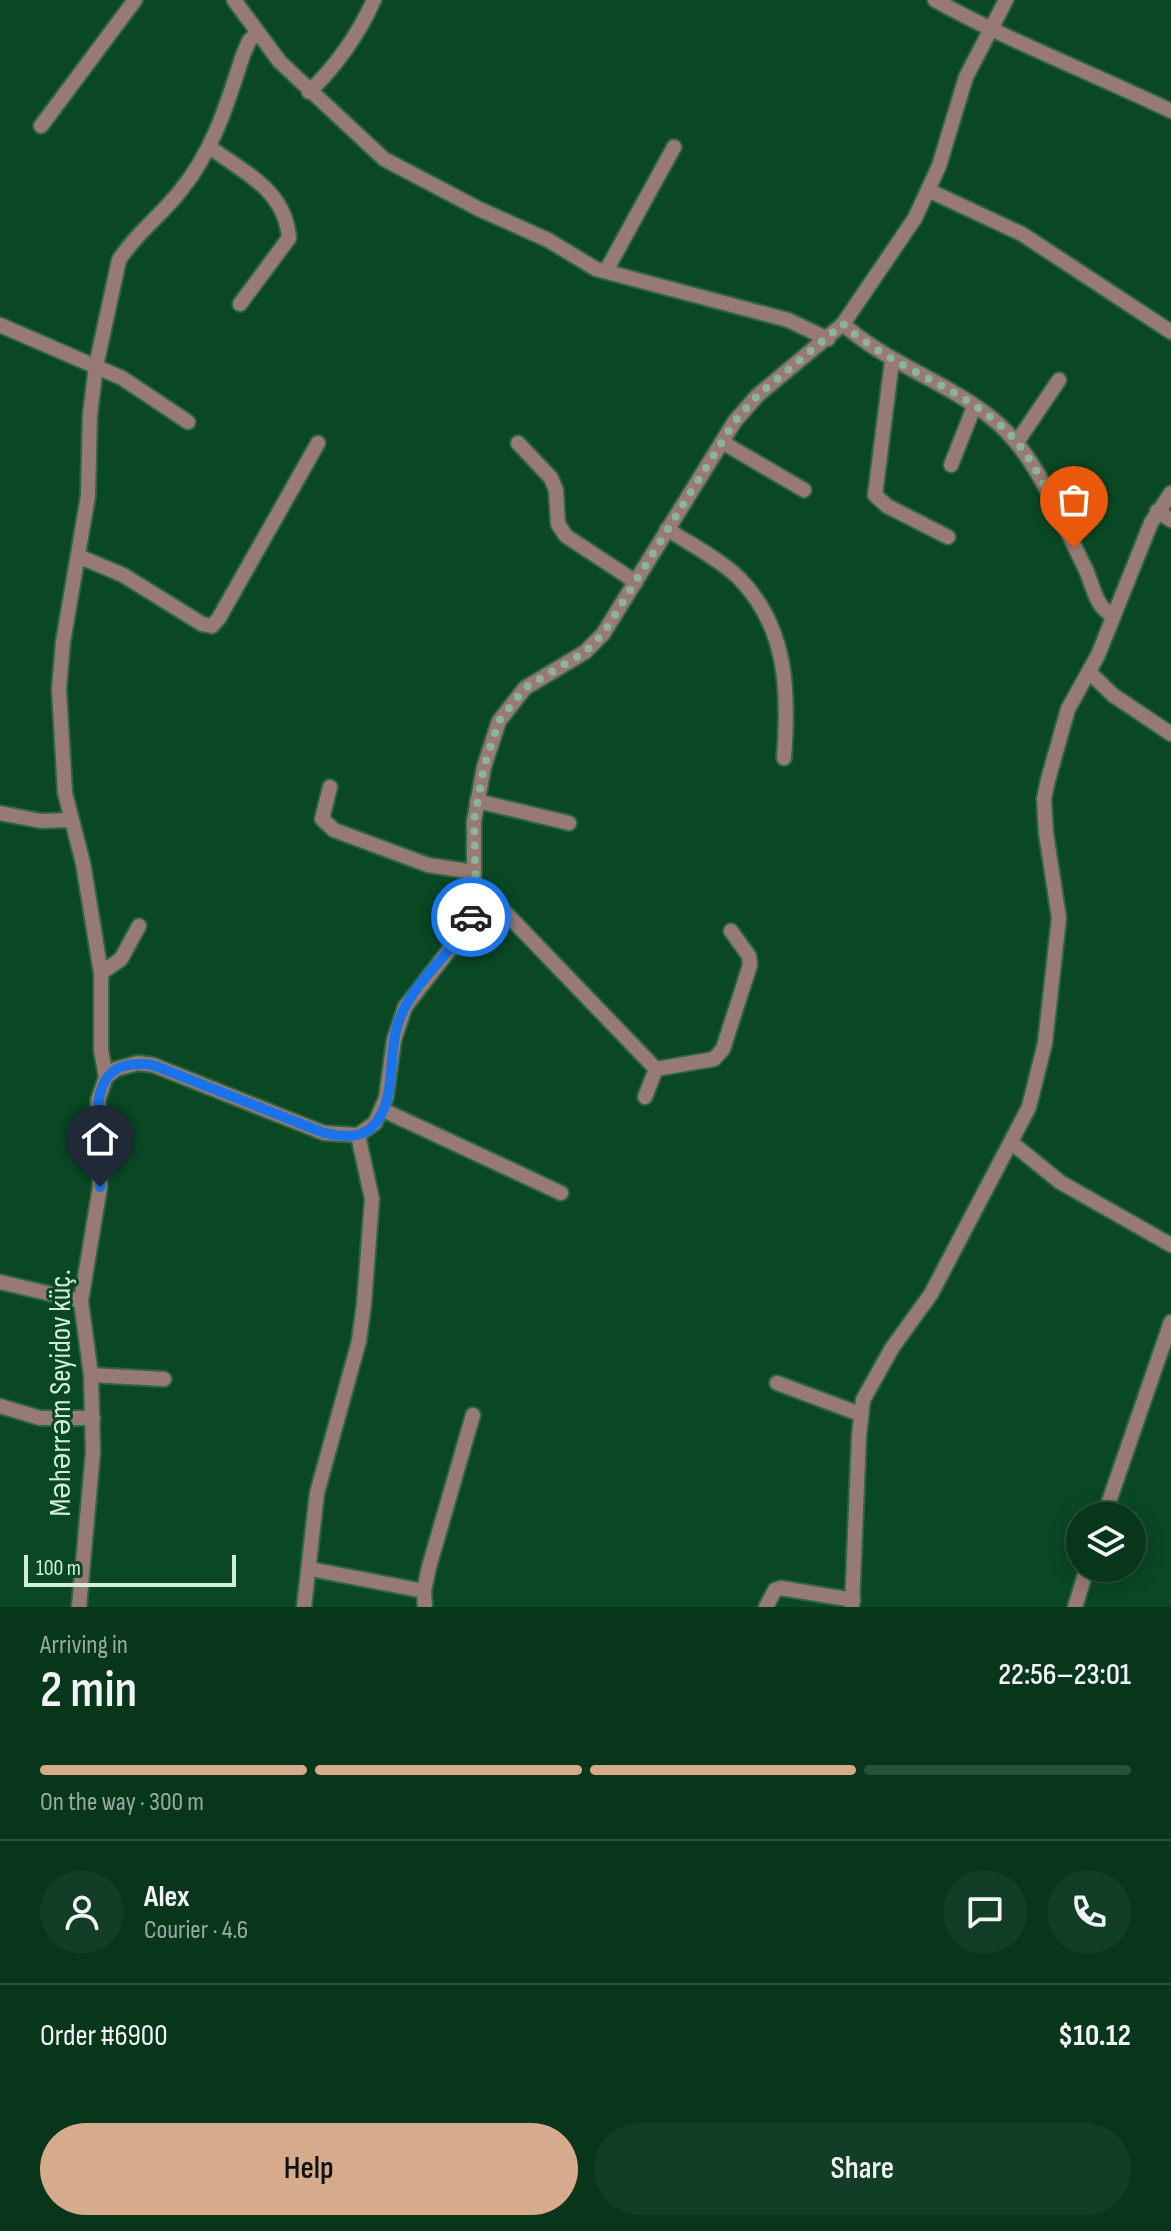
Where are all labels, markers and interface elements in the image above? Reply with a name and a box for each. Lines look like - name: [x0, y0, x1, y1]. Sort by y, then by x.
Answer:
- pin: [1040, 466, 1108, 548]
- icon: bag: [1052, 478, 1096, 522]
- courier: [431, 877, 511, 957]
- icon: car: [449, 895, 493, 939]
- pin: [66, 1105, 134, 1187]
- icon: home: [78, 1117, 122, 1161]
- street label: Məhərrəm Seyidov küç.: [43, 1269, 79, 1517]
- map controls: [1066, 1502, 1146, 1582]
- button: layers: [1066, 1502, 1146, 1582]
- scale bar: [24, 1551, 236, 1587]
- text: 100 m: [36, 1555, 81, 1582]
- text: Arriving in: [40, 1630, 128, 1661]
- text: 22:56–23:01: [998, 1657, 1131, 1693]
- text: 2 min: [40, 1659, 137, 1722]
- text: On the way · 300 m: [40, 1787, 204, 1818]
- button: person: [40, 1870, 124, 1954]
- button: chat: [943, 1870, 1027, 1954]
- button: phone: [1047, 1870, 1131, 1954]
- text: Alex: [144, 1879, 190, 1915]
- text: Courier · 4.6: [144, 1915, 248, 1946]
- text: Order #6900: [40, 2018, 168, 2054]
- text: $10.12: [1058, 2018, 1131, 2054]
- button: Help: [40, 2123, 578, 2215]
- button: Share: [594, 2123, 1131, 2215]

